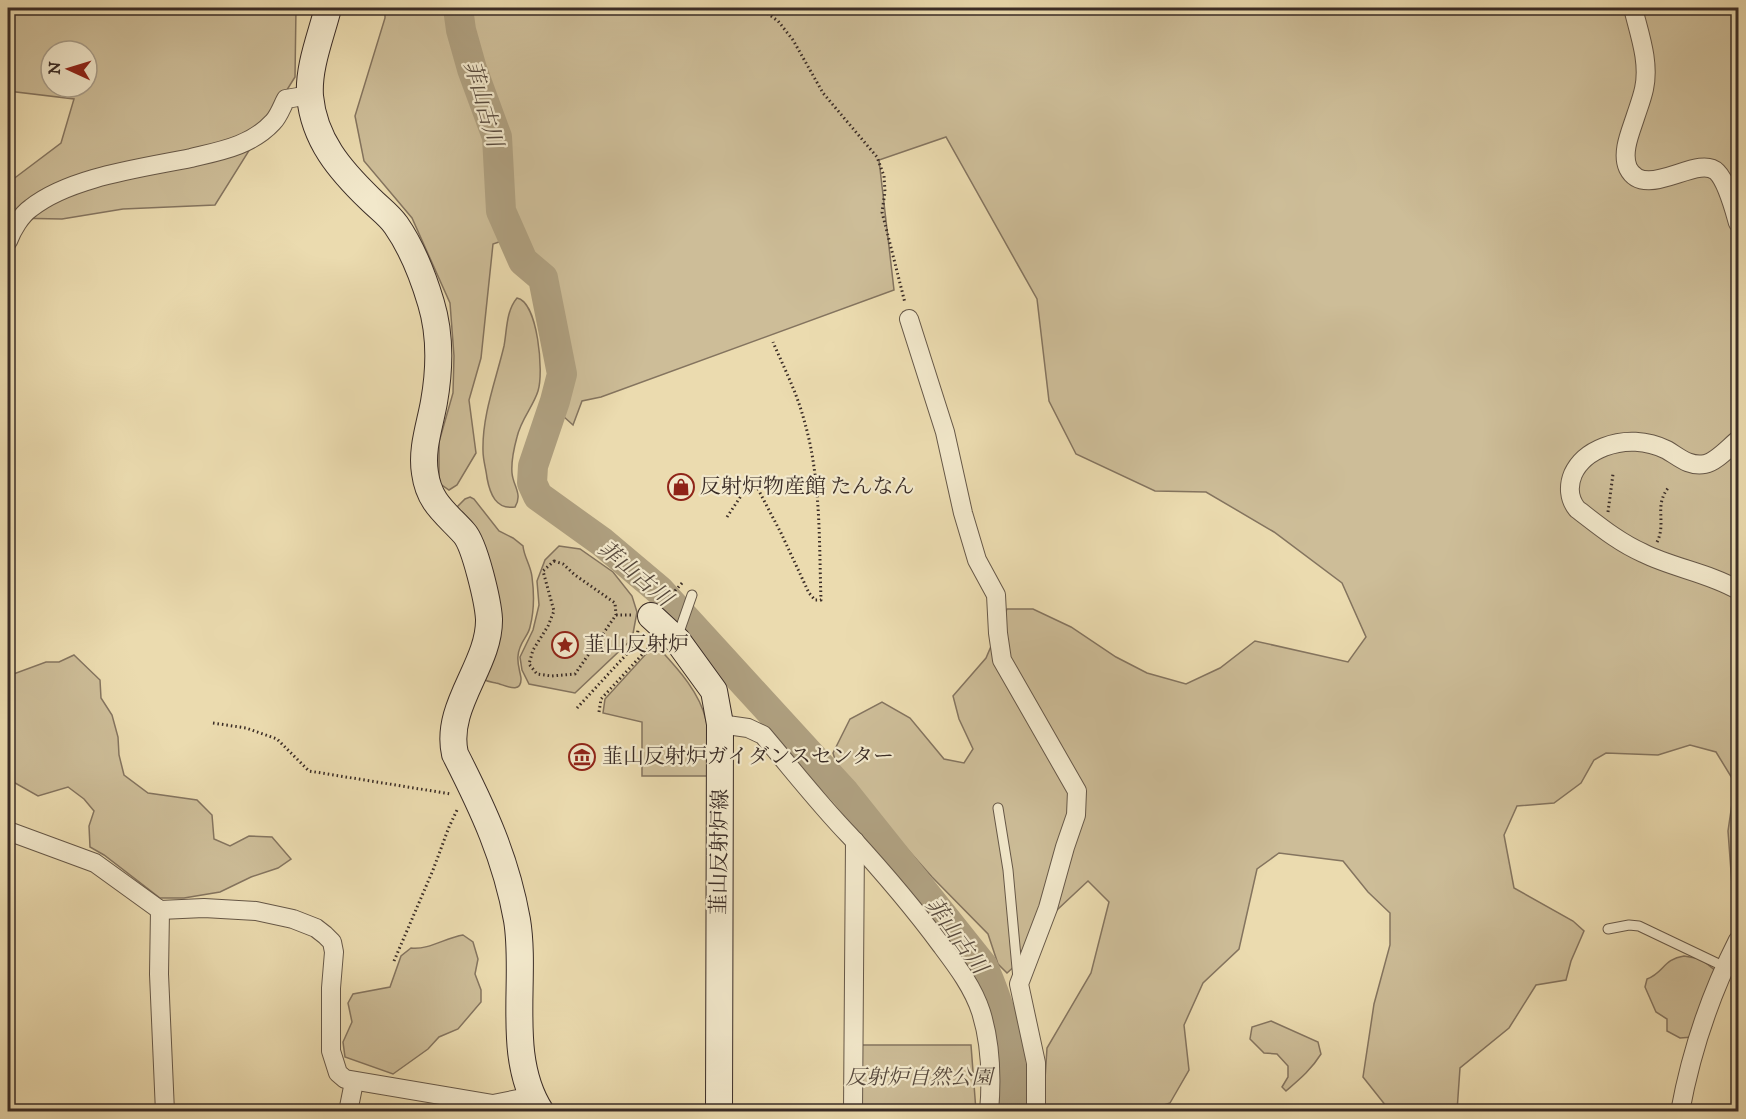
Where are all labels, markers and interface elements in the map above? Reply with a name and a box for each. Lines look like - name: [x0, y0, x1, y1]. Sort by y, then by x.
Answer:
- north arrow: [39, 39, 99, 99]
- water label: 菲山古川: [458, 58, 509, 152]
- text: N: [45, 61, 65, 75]
- shop icon: 反射炉物産館 たんなん: [666, 472, 696, 502]
- place label: 反射炉物産館 たんなん: [700, 474, 915, 500]
- water label: 菲山古川: [593, 535, 679, 614]
- place icon: 韮山反射炉: [550, 630, 580, 660]
- place label: 韮山反射炉: [584, 632, 689, 658]
- museum icon: 韮山反射炉ガイダンスセンター: [567, 742, 597, 772]
- place label: 韮山反射炉ガイダンスセンター: [602, 744, 894, 770]
- street label: 韮山反射炉線: [706, 789, 734, 915]
- water label: 菲山古川: [919, 892, 994, 981]
- park label: 反射炉自然公園: [846, 1065, 995, 1091]

